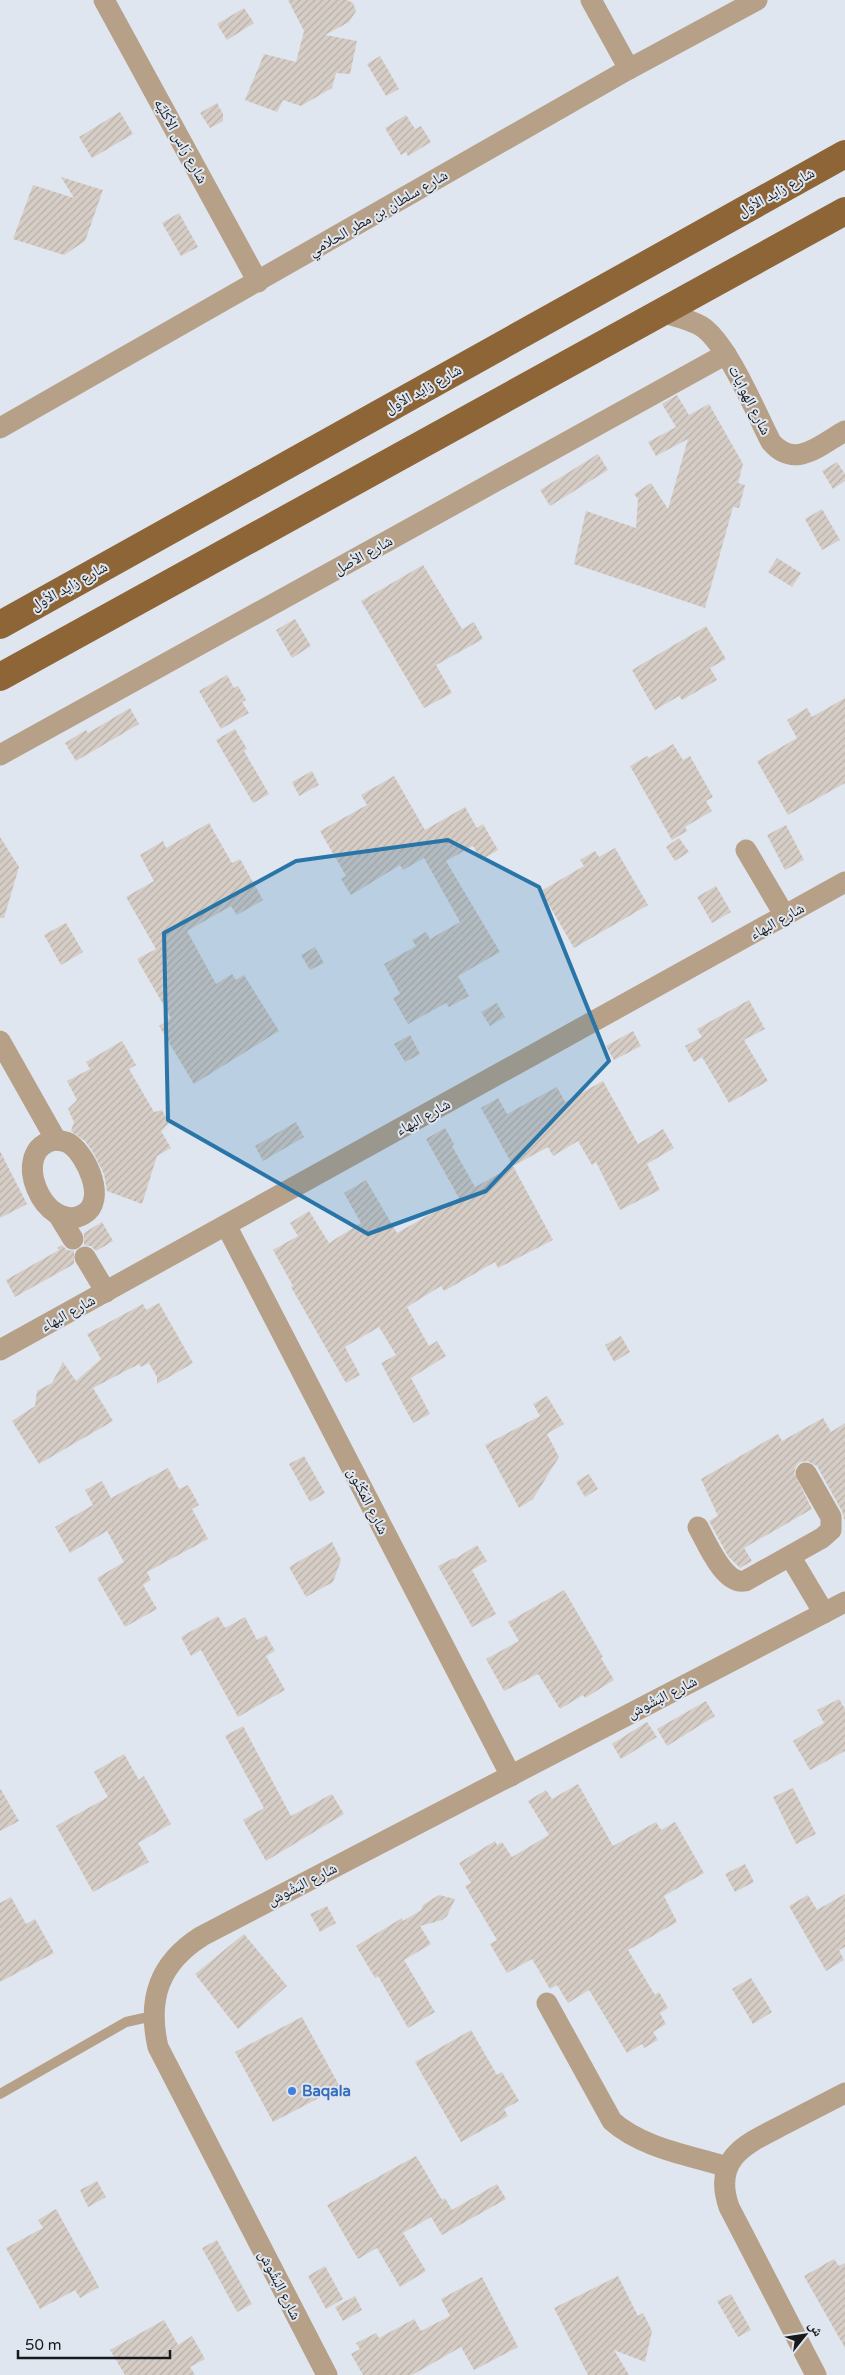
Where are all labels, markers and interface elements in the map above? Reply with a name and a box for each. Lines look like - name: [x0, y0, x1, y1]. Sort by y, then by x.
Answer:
- street label: شارع رَاس الأكليَّه: [149, 95, 212, 187]
- street label: شارع زايد الأول: [734, 163, 818, 221]
- street label: شارع سلطان بن مطر الحلامي: [305, 166, 452, 263]
- street label: شارع زايد الأول: [381, 360, 465, 418]
- street label: شارع الهوايات: [724, 362, 775, 439]
- street label: شارع الأصل: [330, 531, 396, 579]
- street label: شارع زايد الأول: [27, 557, 111, 615]
- street label: شارع البهاء: [747, 899, 808, 944]
- street label: شارع البهاء: [393, 1095, 454, 1140]
- street label: شارع البهاء: [38, 1291, 99, 1336]
- street label: شارع المَكْنُون: [343, 1465, 393, 1538]
- street label: شارع البَشُوش: [624, 1672, 700, 1723]
- street label: شارع البَشُوش: [264, 1859, 340, 1910]
- place label: Baqala: [302, 2082, 351, 2101]
- marker: Baqala: [286, 2085, 298, 2097]
- street label: شارع البَشُوش: [254, 2247, 305, 2323]
- north arrow: [780, 2310, 830, 2360]
- text: ش: [805, 2318, 827, 2340]
- scale bar: [18, 2328, 170, 2360]
- text: 50 m: [25, 2336, 62, 2354]

